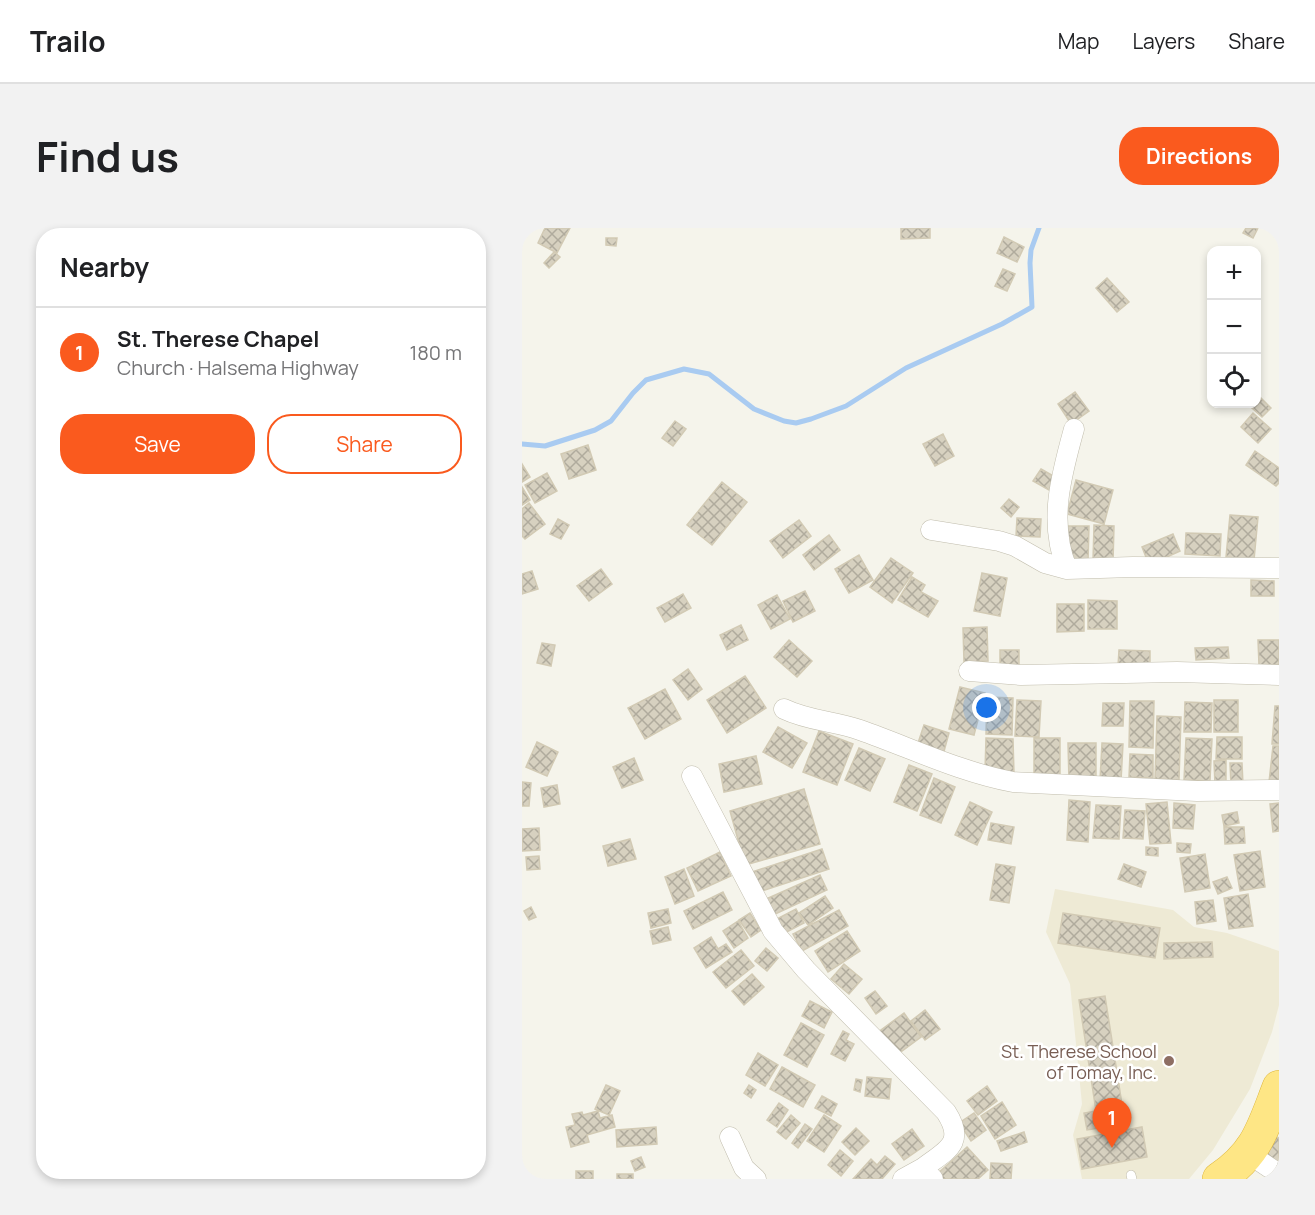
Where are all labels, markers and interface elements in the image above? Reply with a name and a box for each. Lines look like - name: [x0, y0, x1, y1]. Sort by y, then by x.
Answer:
- text: Trailo: [30, 22, 106, 60]
- text: Map: [1058, 27, 1099, 55]
- text: Layers: [1132, 27, 1195, 55]
- text: Share: [1228, 27, 1285, 55]
- text: Find us: [36, 127, 179, 185]
- button: Directions: [1119, 127, 1279, 185]
- map controls: [1207, 246, 1261, 408]
- button: +: [1207, 246, 1261, 300]
- text: Nearby: [60, 249, 149, 285]
- button: −: [1207, 300, 1261, 354]
- text: St. Therese Chapel: [117, 324, 319, 354]
- text: 1: [75, 339, 84, 366]
- text: 180 m: [409, 339, 462, 366]
- text: Church · Halsema Highway: [117, 354, 359, 381]
- button: locate: [1207, 354, 1261, 408]
- button: Save: [60, 414, 255, 474]
- button: Share: [267, 414, 462, 474]
- your location: [972, 693, 1001, 722]
- place label: St. Therese School of Tomay, Inc.: [1001, 1039, 1157, 1084]
- marker: St. Therese School of Tomay, Inc.: [1162, 1054, 1176, 1068]
- pin: 1: [1092, 1098, 1132, 1148]

